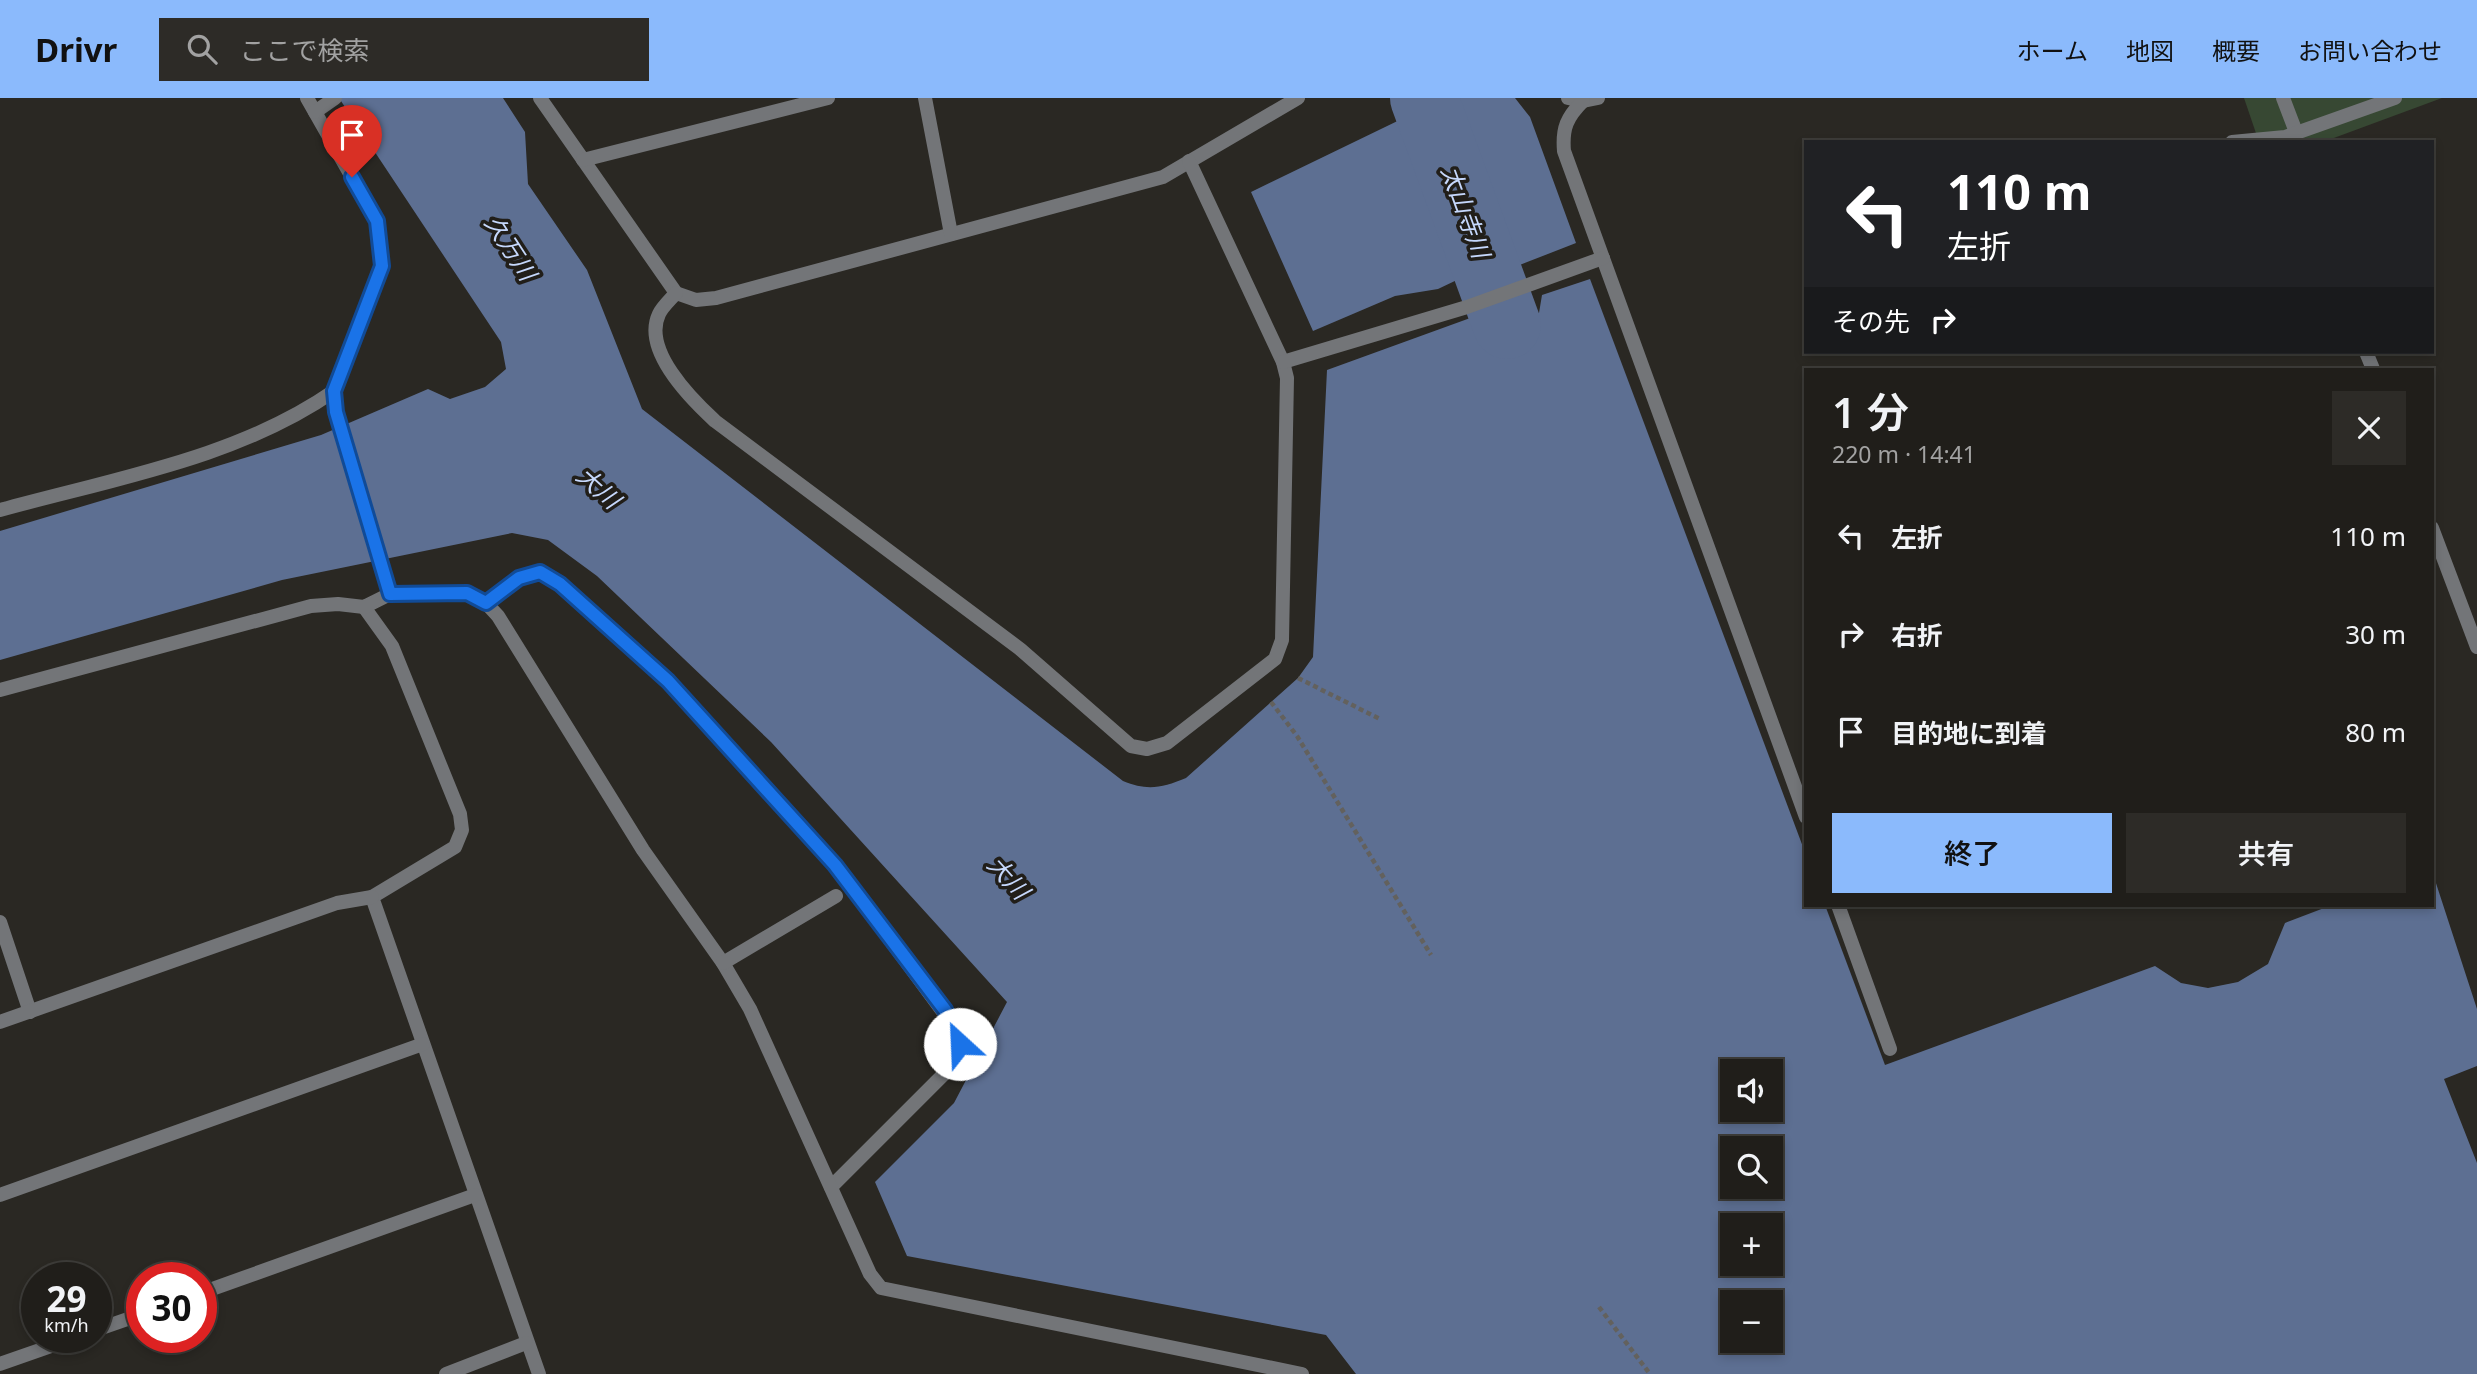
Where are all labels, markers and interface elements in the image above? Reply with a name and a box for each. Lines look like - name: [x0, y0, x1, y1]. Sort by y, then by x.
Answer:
- search box: [159, 18, 649, 81]
- text: Drivr: [35, 27, 117, 72]
- icon: search: [183, 30, 221, 68]
- text: ここで検索: [239, 32, 369, 68]
- text: ホーム: [2017, 34, 2088, 67]
- text: 地図: [2126, 34, 2174, 67]
- text: 概要: [2212, 34, 2260, 67]
- text: お問い合わせ: [2298, 34, 2442, 67]
- pin: [322, 105, 382, 177]
- icon: arrive: [333, 116, 371, 154]
- text: 110 m: [1947, 158, 2092, 224]
- water label: 太山寺川: [1434, 161, 1499, 265]
- icon: left: [1832, 168, 1923, 259]
- water label: 久万川: [478, 208, 546, 289]
- text: 左折: [1947, 224, 2011, 267]
- icon: right: [1924, 301, 1962, 339]
- text: その先: [1832, 303, 1910, 339]
- text: 1 分: [1832, 383, 1909, 440]
- button: close: [2332, 391, 2406, 465]
- text: 220 m · 14:41: [1832, 438, 1976, 470]
- water label: 大川: [570, 459, 630, 517]
- icon: left: [1832, 517, 1870, 555]
- text: 110 m: [2330, 518, 2406, 554]
- text: 左折: [1891, 519, 1943, 555]
- icon: right: [1832, 615, 1870, 653]
- text: 30 m: [2345, 616, 2406, 652]
- text: 右折: [1891, 617, 1943, 653]
- icon: arrive: [1832, 713, 1870, 751]
- text: 80 m: [2345, 714, 2406, 750]
- text: 目的地に到着: [1891, 715, 2047, 751]
- button: 終了: [1832, 813, 2112, 893]
- button: 共有: [2126, 813, 2406, 893]
- water label: 大川: [981, 848, 1039, 908]
- position arrow: [923, 1007, 997, 1081]
- map controls: [1720, 1059, 1783, 1353]
- button: sound: [1720, 1059, 1783, 1122]
- button: search: [1720, 1136, 1783, 1199]
- button: +: [1720, 1213, 1783, 1276]
- speed limit sign: 30: [126, 1262, 217, 1353]
- text: 29: [46, 1275, 87, 1322]
- button: −: [1720, 1290, 1783, 1353]
- text: km/h: [44, 1313, 89, 1337]

